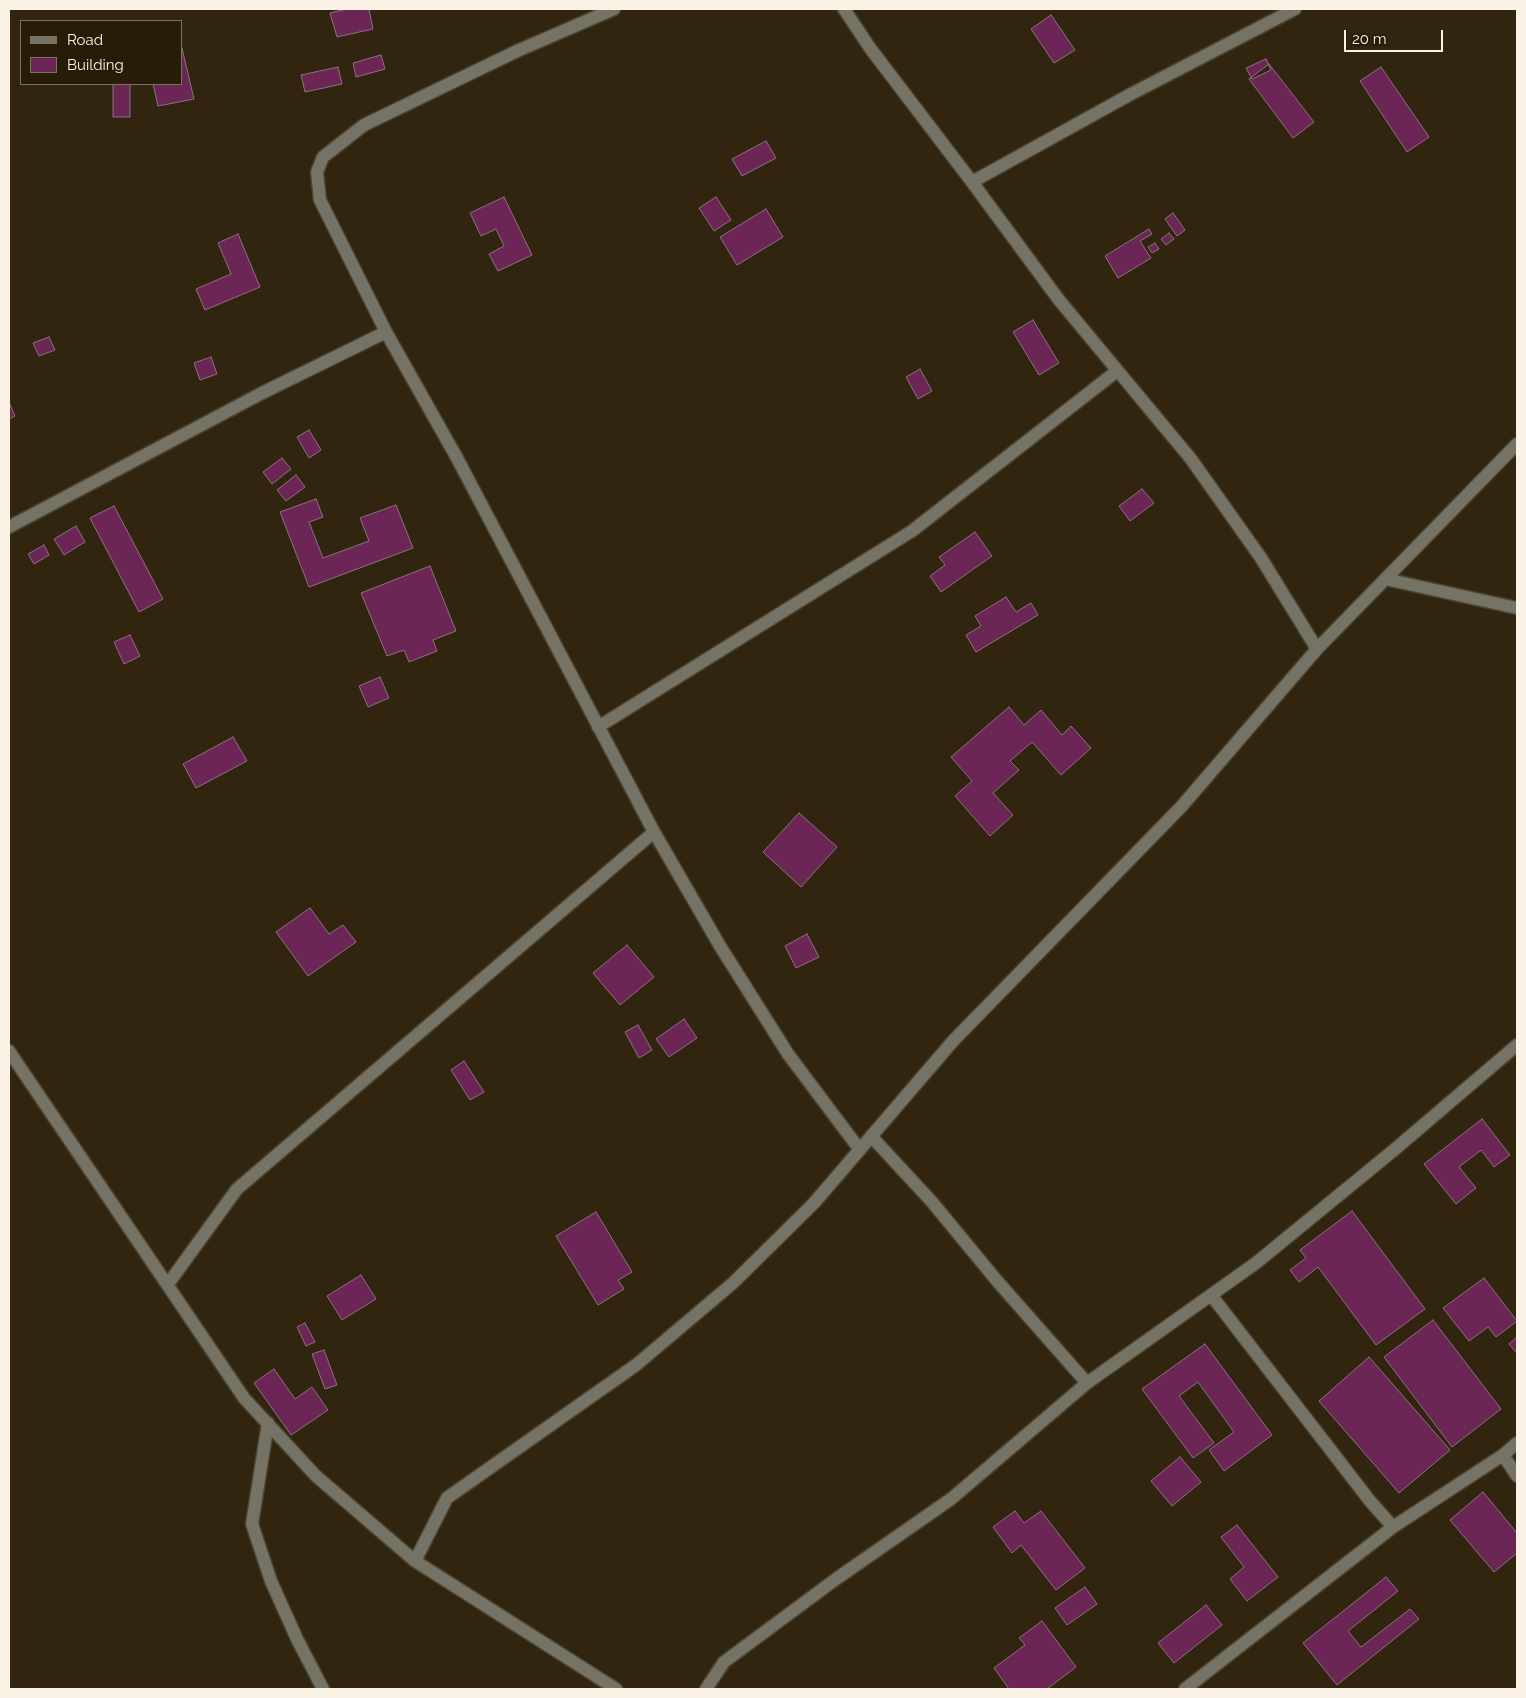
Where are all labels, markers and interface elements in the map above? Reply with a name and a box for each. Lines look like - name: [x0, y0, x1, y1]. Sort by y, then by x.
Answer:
- legend: [20, 20, 182, 85]
- scale bar: [1346, 20, 1445, 52]
- text: 20 m: [1352, 30, 1387, 48]
- text: Road: [67, 31, 103, 49]
- text: Building: [67, 56, 124, 74]

